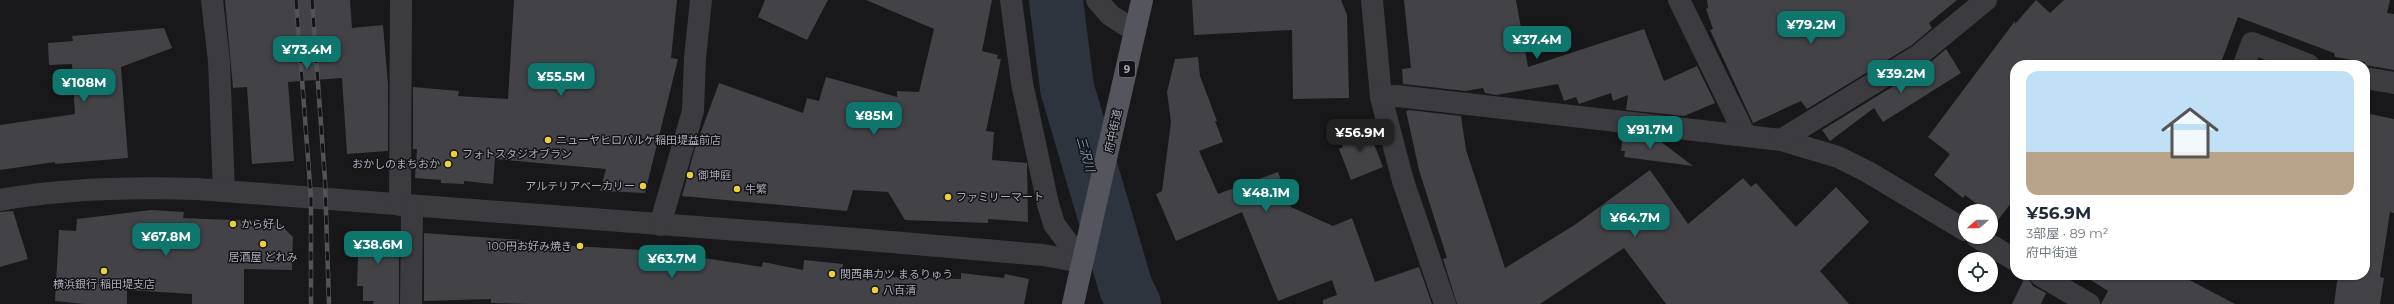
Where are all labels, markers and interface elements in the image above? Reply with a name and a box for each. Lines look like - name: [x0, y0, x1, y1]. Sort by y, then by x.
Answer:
- pin: ¥79.2M: [1778, 11, 1844, 45]
- text: ¥79.2M: [1786, 16, 1836, 32]
- pin: ¥37.4M: [1504, 26, 1570, 60]
- text: ¥37.4M: [1512, 31, 1562, 47]
- pin: ¥73.4M: [274, 36, 340, 70]
- text: ¥73.4M: [282, 41, 332, 57]
- pin: ¥39.2M: [1868, 60, 1934, 94]
- road number: 9: [1119, 61, 1135, 77]
- pin: ¥55.5M: [528, 63, 594, 97]
- text: ¥39.2M: [1876, 65, 1926, 81]
- text: ¥55.5M: [537, 68, 585, 84]
- pin: ¥108M: [56, 69, 112, 103]
- text: ¥108M: [62, 74, 106, 90]
- icon: home: [2154, 97, 2226, 169]
- pin: ¥85M: [850, 102, 898, 136]
- text: ¥85M: [855, 107, 893, 123]
- street label: 府中街道: [1102, 108, 1124, 154]
- pin: ¥91.7M: [1617, 116, 1683, 150]
- pin: ¥56.9M: [1327, 119, 1393, 153]
- text: ¥91.7M: [1627, 121, 1673, 137]
- text: ¥56.9M: [1335, 124, 1385, 140]
- place label: ニューヤヒロパルケ稲田堤益前店: [556, 133, 721, 147]
- marker: ニューヤヒロパルケ稲田堤益前店: [543, 135, 553, 145]
- water label: 三沢川: [1074, 135, 1099, 175]
- place label: フォトスタジオブラン: [462, 147, 572, 161]
- marker: フォトスタジオブラン: [449, 149, 459, 159]
- place label: おかしのまちおか: [352, 157, 440, 171]
- marker: おかしのまちおか: [443, 159, 453, 169]
- place label: 御坤庭: [697, 168, 731, 182]
- marker: 御坤庭: [685, 170, 695, 180]
- place label: アルテリアベーカリー: [525, 179, 635, 193]
- pin: ¥48.1M: [1233, 179, 1299, 213]
- marker: アルテリアベーカリー: [638, 181, 648, 191]
- place label: 牛繁: [745, 182, 767, 196]
- marker: 牛繁: [732, 184, 742, 194]
- text: ¥48.1M: [1242, 184, 1290, 200]
- place label: ファミリーマート: [956, 190, 1044, 204]
- marker: ファミリーマート: [943, 192, 953, 202]
- text: ¥56.9M: [2026, 203, 2091, 223]
- pin: ¥64.7M: [1602, 204, 1668, 238]
- north arrow: [1958, 204, 1998, 244]
- map controls: [1958, 204, 1998, 292]
- text: ¥64.7M: [1610, 209, 1660, 225]
- place label: から好し: [241, 217, 285, 231]
- marker: から好し: [228, 219, 238, 229]
- pin: ¥67.8M: [133, 223, 199, 257]
- text: 3部屋 · 89 m²: [2026, 225, 2108, 241]
- text: ¥67.8M: [141, 228, 191, 244]
- pin: ¥38.6M: [345, 231, 411, 265]
- text: ¥38.6M: [353, 236, 403, 252]
- marker: 居酒屋 どれみ: [258, 239, 268, 249]
- place label: 100円お好み焼き: [487, 239, 572, 253]
- marker: 100円お好み焼き: [575, 241, 585, 251]
- text: 府中街道: [2026, 244, 2078, 260]
- pin: ¥63.7M: [639, 245, 705, 279]
- place label: 居酒屋 どれみ: [229, 250, 297, 264]
- text: ¥63.7M: [647, 250, 697, 266]
- button: locate: [1958, 252, 1998, 292]
- marker: 横浜銀行 稲田堤支店: [99, 266, 109, 276]
- place label: 関西串カツ まるりゅう: [840, 267, 953, 281]
- marker: 関西串カツ まるりゅう: [827, 269, 837, 279]
- place label: 横浜銀行 稲田堤支店: [53, 277, 155, 291]
- place label: 八百清: [883, 283, 916, 297]
- marker: 八百清: [870, 285, 880, 295]

